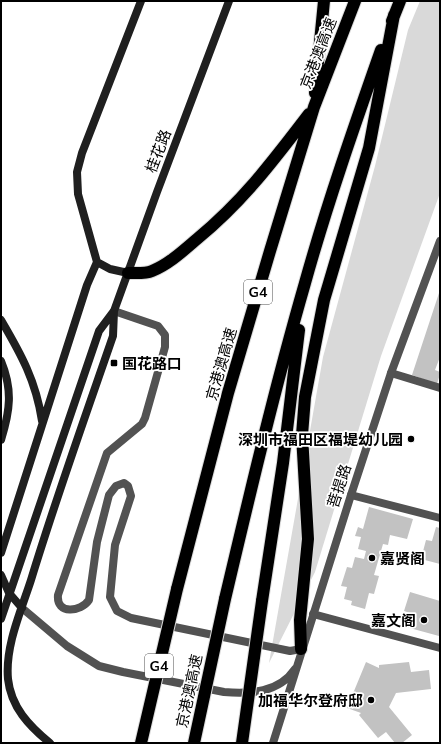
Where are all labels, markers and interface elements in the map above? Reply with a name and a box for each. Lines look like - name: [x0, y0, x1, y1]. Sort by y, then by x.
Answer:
- street label: 京港澳高速: [296, 15, 340, 91]
- street label: 桂花路: [141, 127, 175, 175]
- road number: G4: [244, 280, 272, 304]
- street label: 京港澳高速: [202, 325, 240, 403]
- place label: 国花路口: [122, 354, 182, 373]
- marker: 国花路口: [109, 358, 119, 368]
- place label: 深圳市福田区福堤幼儿园: [238, 430, 403, 449]
- marker: 深圳市福田区福堤幼儿园: [406, 434, 416, 444]
- street label: 菩提路: [323, 462, 355, 510]
- place label: 嘉贤阁: [380, 549, 425, 568]
- marker: 嘉贤阁: [367, 553, 377, 563]
- place label: 嘉文阁: [371, 611, 416, 630]
- marker: 嘉文阁: [419, 615, 429, 625]
- street label: 京港澳高速: [172, 652, 206, 730]
- road number: G4: [145, 654, 173, 678]
- place label: 加福华尔登府邸: [258, 691, 363, 710]
- marker: 加福华尔登府邸: [366, 695, 376, 705]

